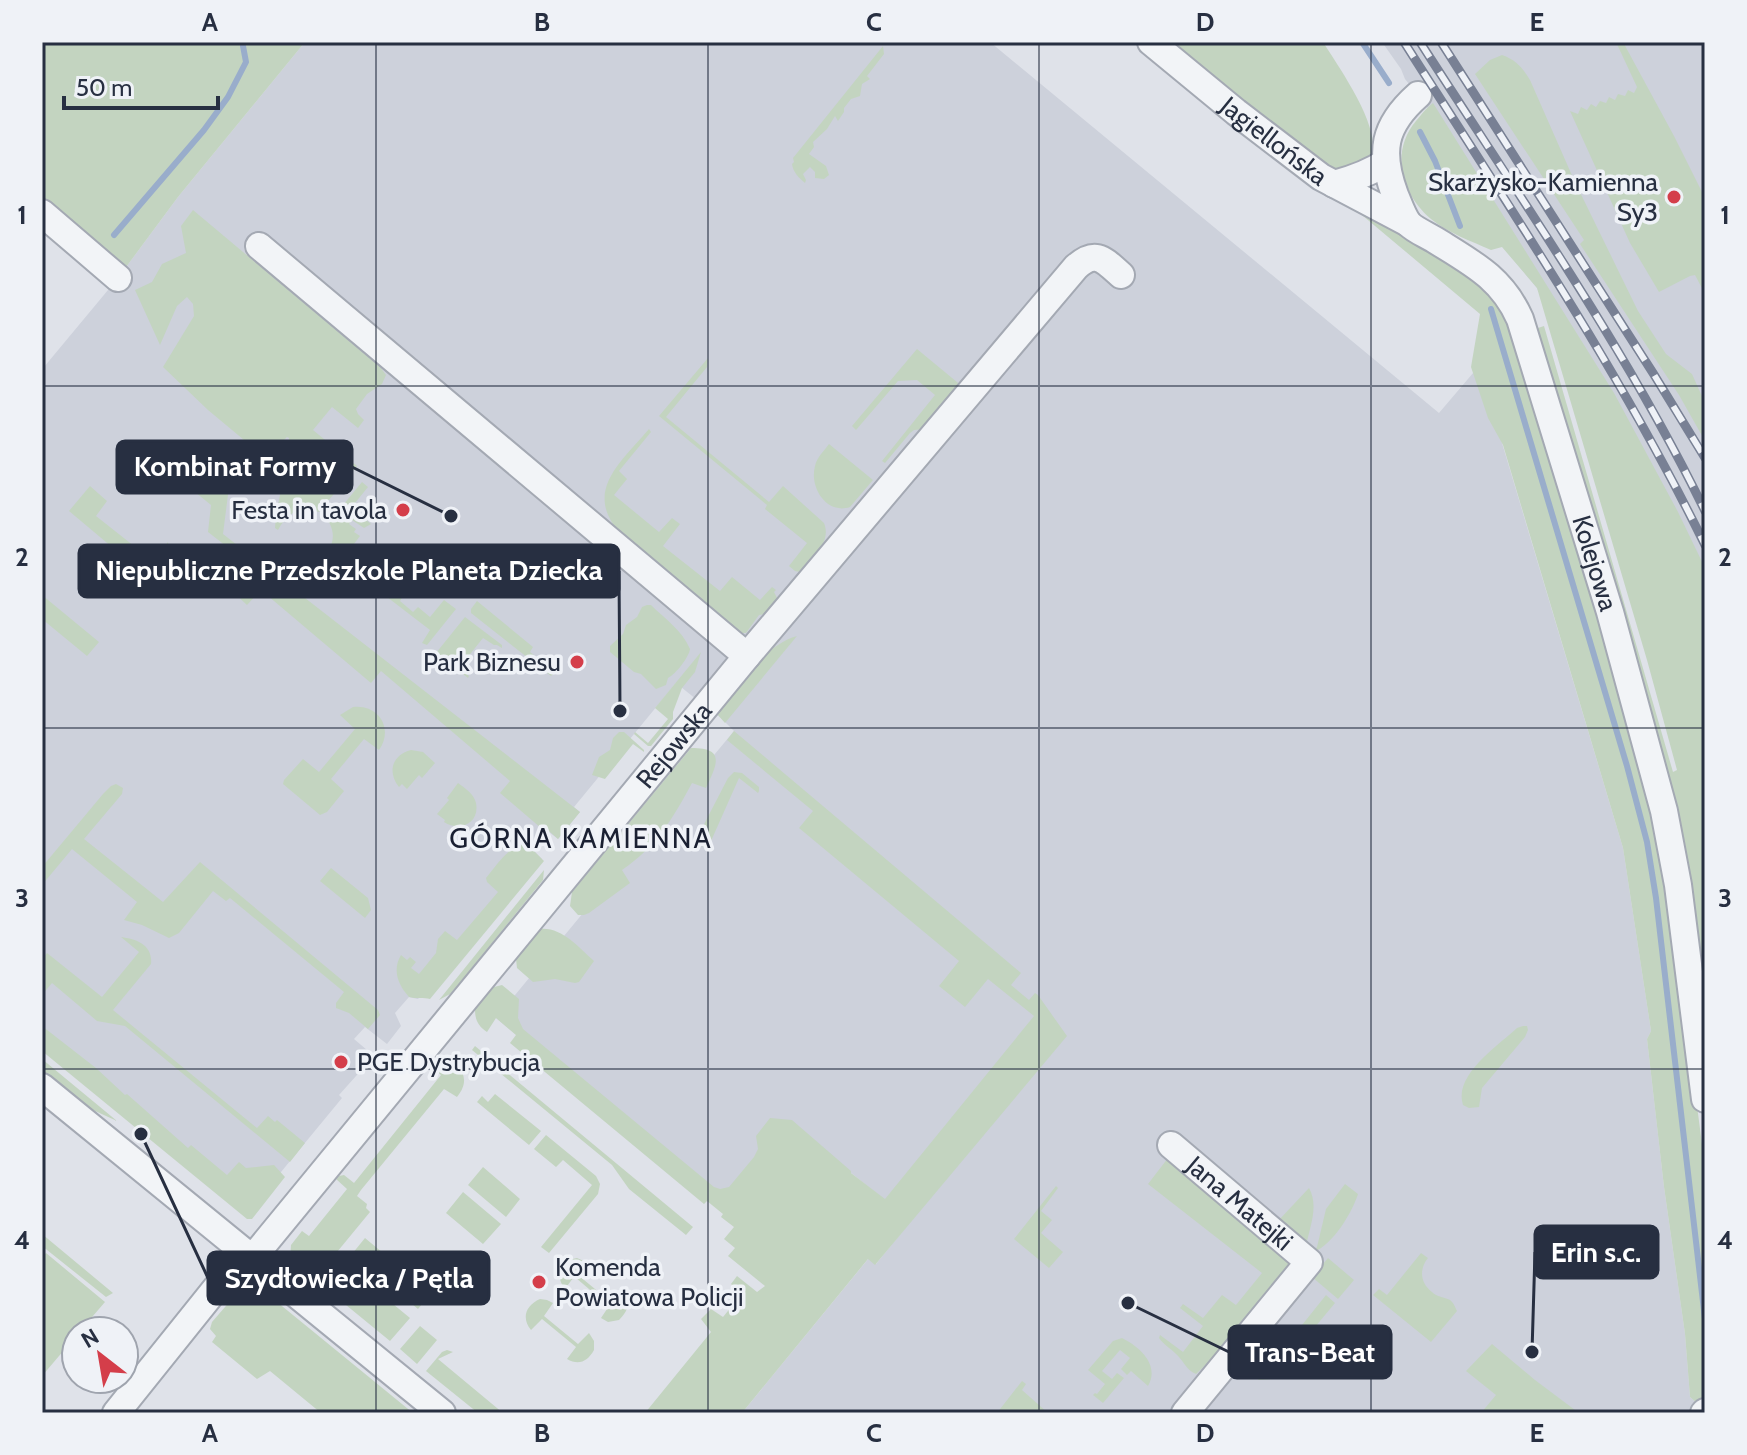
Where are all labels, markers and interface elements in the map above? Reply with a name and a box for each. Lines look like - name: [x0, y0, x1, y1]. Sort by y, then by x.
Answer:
- text: A: [202, 6, 219, 38]
- text: B: [534, 6, 550, 38]
- text: C: [866, 6, 882, 38]
- text: D: [1196, 6, 1214, 38]
- text: E: [1530, 6, 1544, 38]
- scale bar: [64, 60, 218, 110]
- text: 50 m: [76, 73, 132, 102]
- street label: Jagiellońska: [1213, 89, 1335, 193]
- place label: Skarżysko-Kamienna Sy3: [1428, 166, 1659, 228]
- marker: Skarżysko-Kamienna Sy3: [1665, 188, 1683, 206]
- text: 1: [17, 199, 27, 231]
- text: 1: [1720, 199, 1730, 231]
- callout: Kombinat Formy: [117, 441, 352, 493]
- text: Kombinat Formy: [134, 449, 336, 483]
- place label: Festa in tavola: [231, 494, 388, 526]
- marker: Festa in tavola: [394, 501, 412, 519]
- street label: Kolejowa: [1565, 511, 1625, 615]
- text: 2: [15, 541, 29, 573]
- text: 2: [1718, 541, 1732, 573]
- callout: Niepubliczne Przedszkole Planeta Dziecka: [79, 545, 619, 597]
- text: Niepubliczne Przedszkole Planeta Dziecka: [95, 553, 603, 587]
- place label: Park Biznesu: [423, 646, 561, 678]
- marker: Park Biznesu: [568, 653, 586, 671]
- street label: Rejowska: [629, 695, 719, 795]
- district label: GÓRNA KAMIENNA: [449, 821, 713, 855]
- text: 3: [15, 882, 29, 914]
- text: 3: [1718, 882, 1732, 914]
- place label: PGE Dystrybucja: [357, 1046, 541, 1078]
- marker: PGE Dystrybucja: [332, 1053, 350, 1071]
- street label: Jana Matejki: [1179, 1148, 1299, 1257]
- text: 4: [14, 1224, 30, 1256]
- text: 4: [1717, 1224, 1733, 1256]
- callout: Erin s.c.: [1535, 1226, 1658, 1278]
- text: Erin s.c.: [1551, 1235, 1641, 1269]
- place label: Komenda Powiatowa Policji: [555, 1251, 744, 1313]
- callout: Szydłowiecka / Pętla: [208, 1252, 489, 1304]
- text: Szydłowiecka / Pętla: [224, 1261, 474, 1295]
- marker: Komenda Powiatowa Policji: [530, 1273, 548, 1291]
- north arrow: [60, 1315, 140, 1395]
- text: N: [76, 1323, 104, 1354]
- callout: Trans-Beat: [1229, 1326, 1391, 1378]
- text: Trans-Beat: [1245, 1335, 1375, 1369]
- text: A: [202, 1417, 219, 1449]
- text: B: [534, 1417, 550, 1449]
- text: C: [866, 1417, 882, 1449]
- text: D: [1196, 1417, 1214, 1449]
- text: E: [1530, 1417, 1544, 1449]

